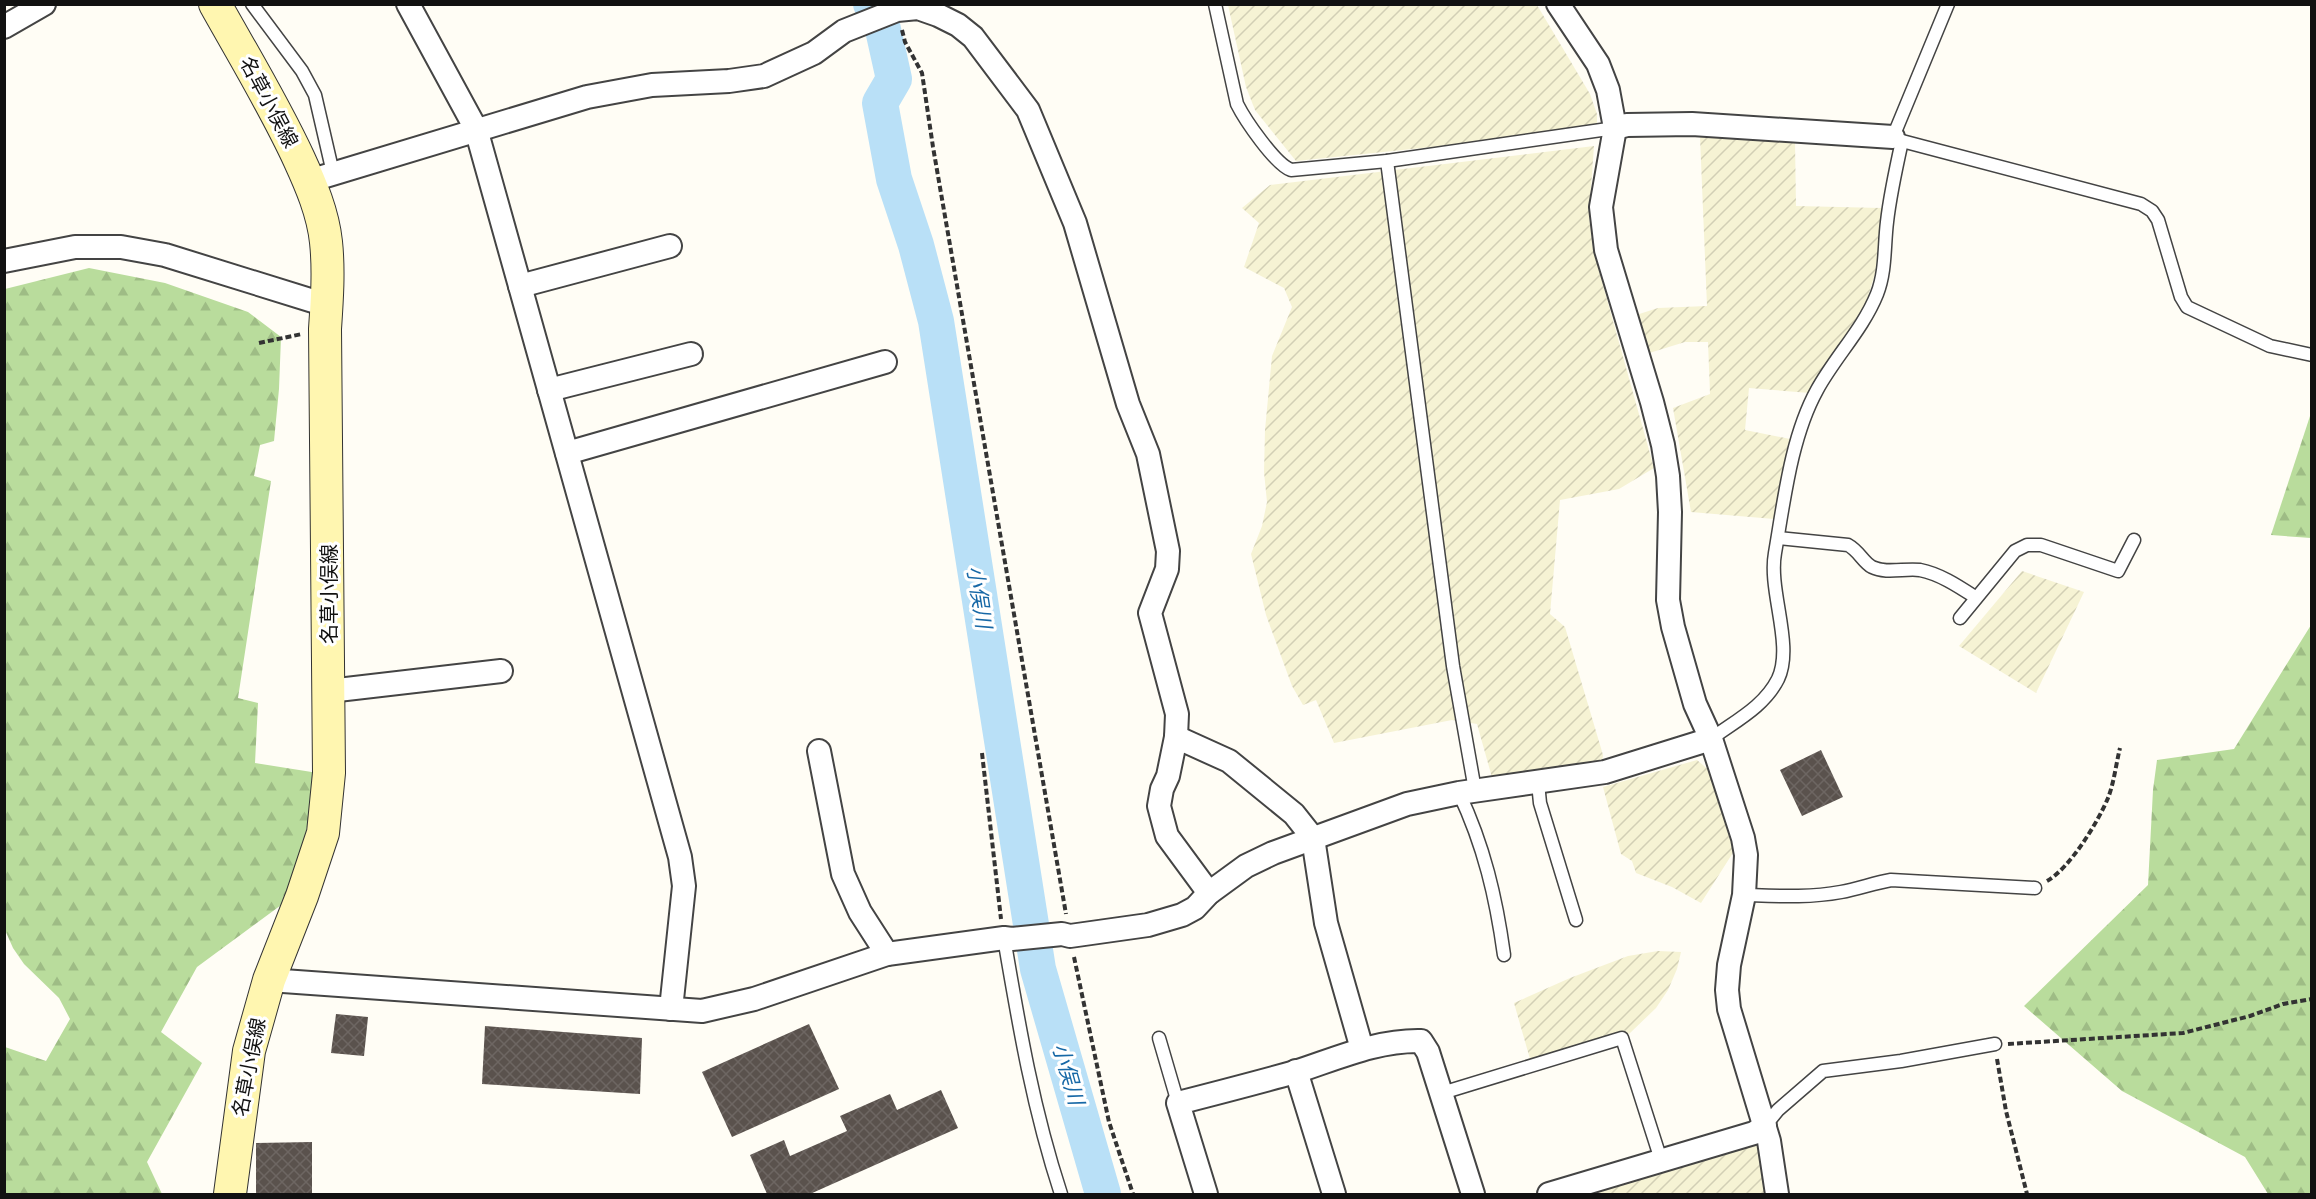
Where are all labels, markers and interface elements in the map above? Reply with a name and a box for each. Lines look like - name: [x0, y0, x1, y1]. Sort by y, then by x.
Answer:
- street label: 名草小俣線: [235, 52, 303, 152]
- street label: 名草小俣線: [317, 544, 341, 644]
- water label: 小俣川: [962, 564, 996, 632]
- street label: 名草小俣線: [228, 1016, 270, 1118]
- water label: 小俣川: [1048, 1040, 1089, 1110]

